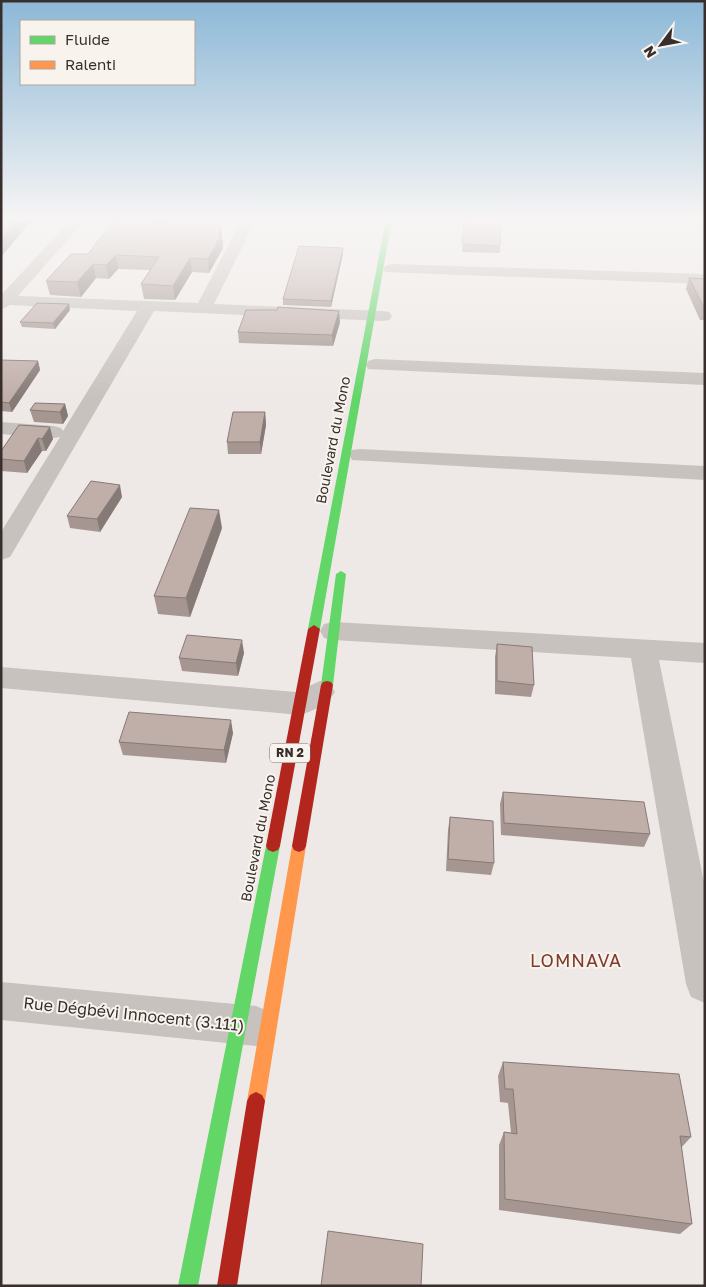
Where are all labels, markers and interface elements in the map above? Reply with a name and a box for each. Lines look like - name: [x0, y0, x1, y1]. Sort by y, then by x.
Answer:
- legend: [20, 20, 195, 85]
- north arrow: [636, 20, 686, 70]
- text: Fluide: [65, 30, 110, 48]
- text: N: [640, 43, 660, 61]
- text: Ralenti: [65, 55, 116, 73]
- street label: Boulevard du Mono: [312, 375, 353, 505]
- road number: RN 2: [270, 744, 310, 762]
- street label: Boulevard du Mono: [237, 773, 278, 903]
- district label: LOMNAVA: [530, 949, 622, 971]
- street label: Rue Dégbévi Innocent (3.111): [23, 992, 245, 1036]

